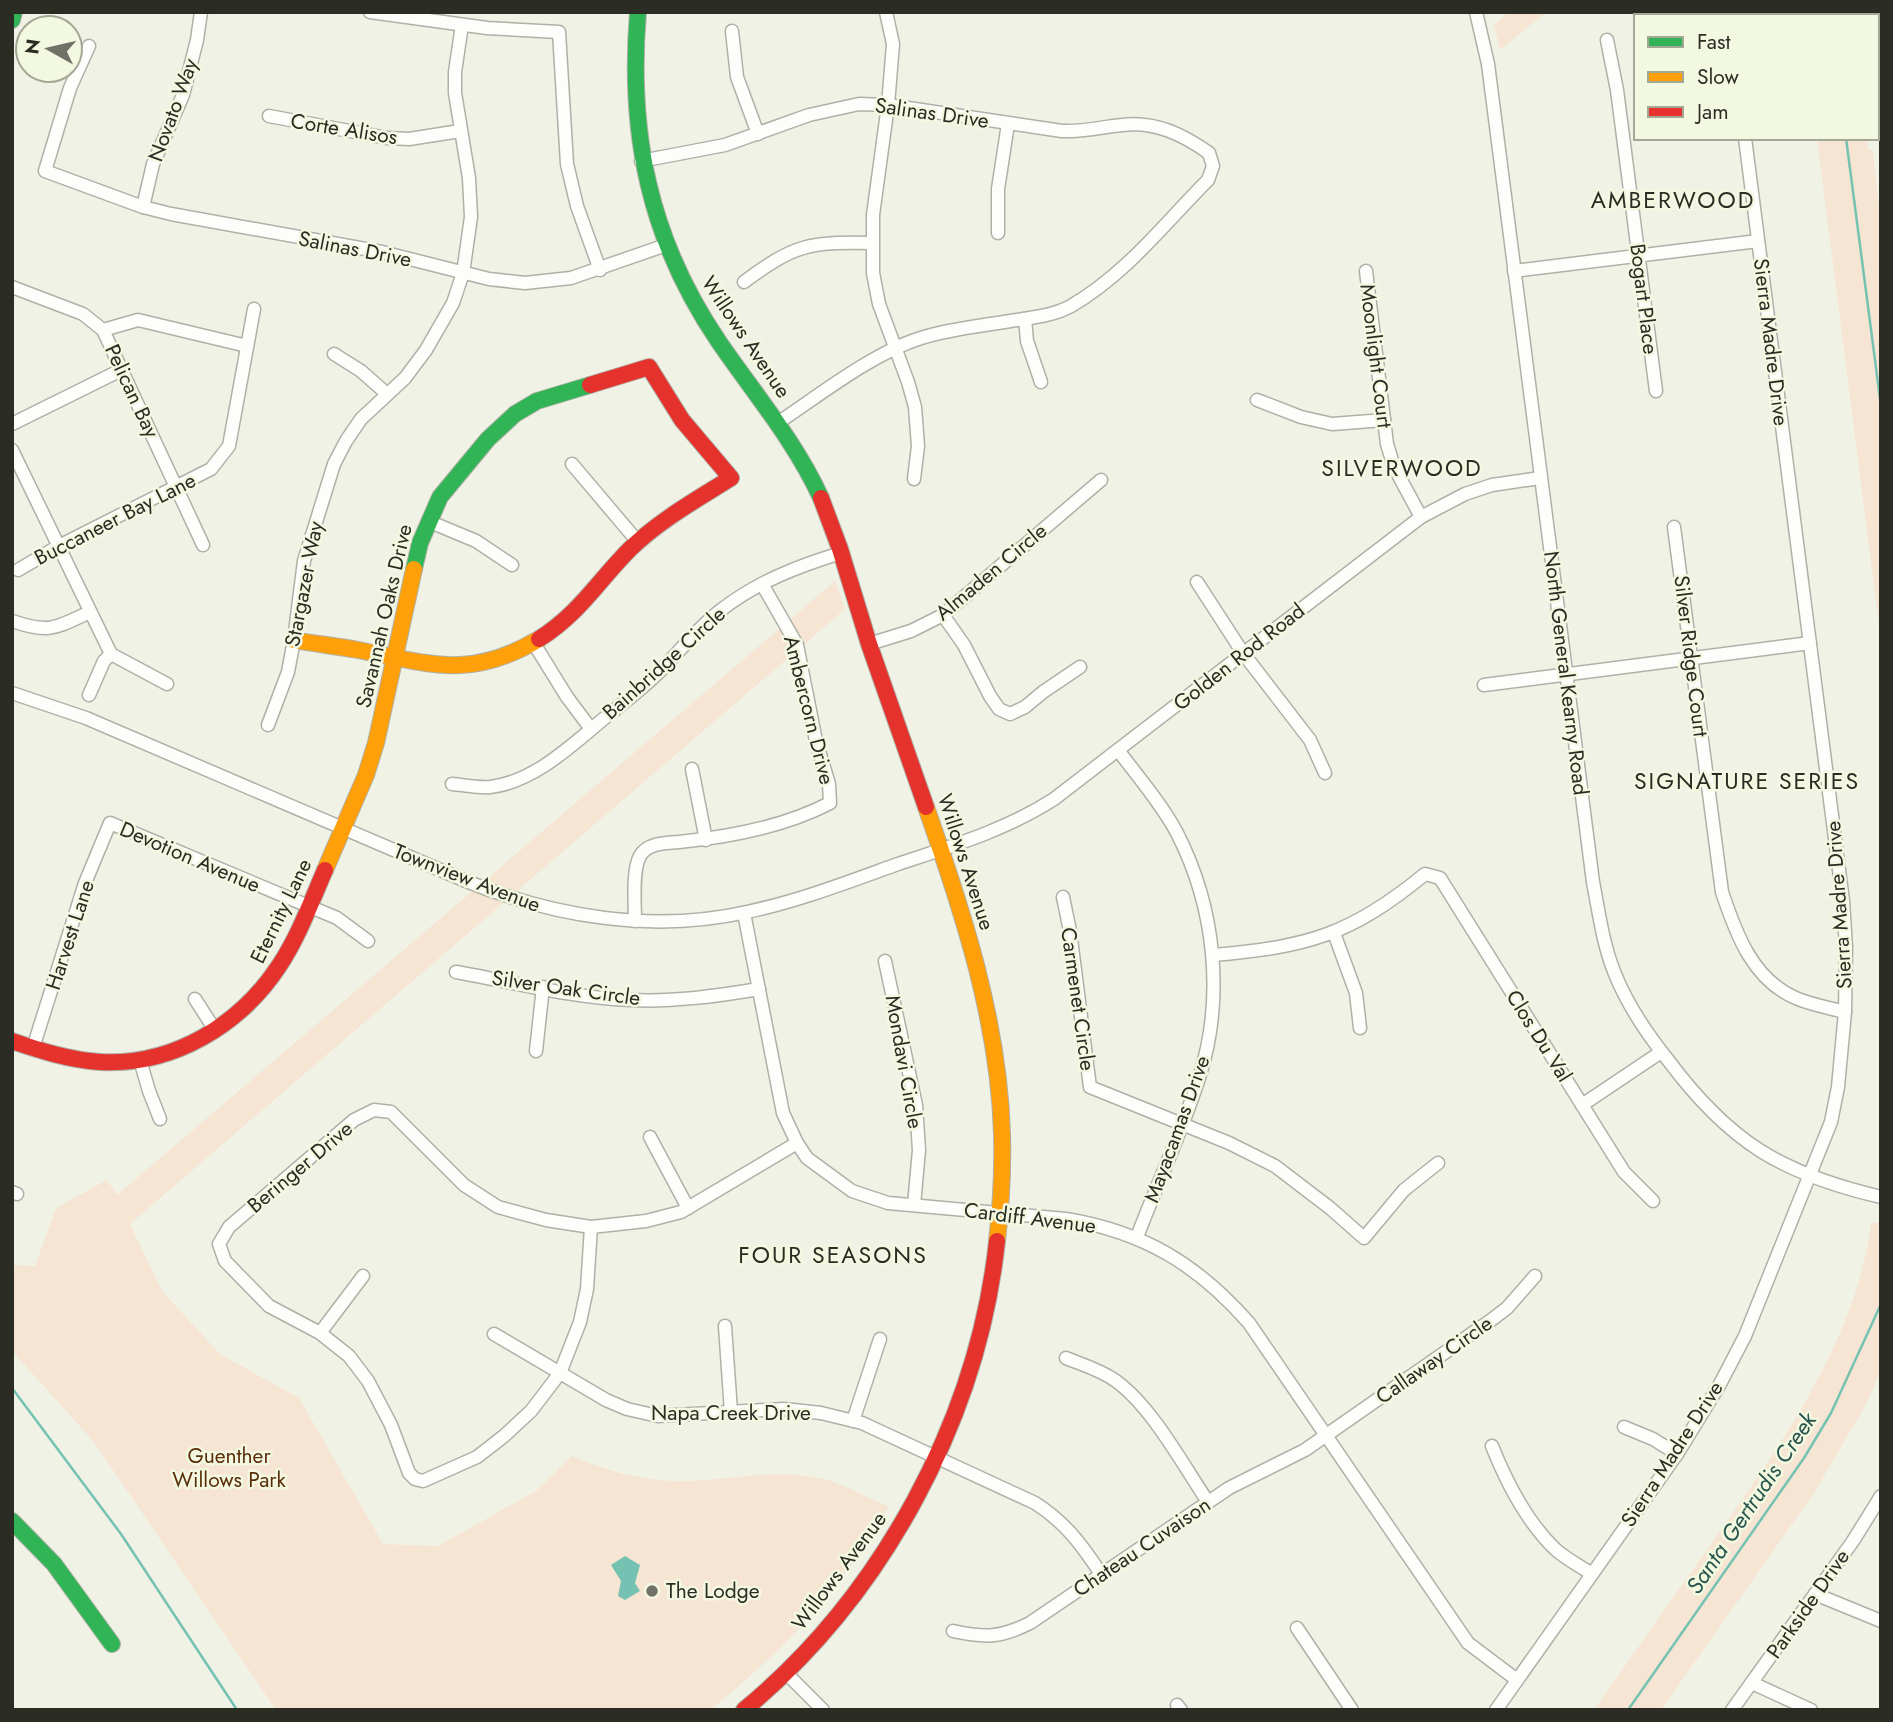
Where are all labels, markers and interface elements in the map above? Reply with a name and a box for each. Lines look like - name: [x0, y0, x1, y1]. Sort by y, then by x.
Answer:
- north arrow: [14, 14, 84, 84]
- legend: [1634, 14, 1879, 140]
- text: Fast: [1697, 27, 1730, 57]
- text: N: [18, 37, 47, 56]
- street label: Novato Way: [141, 54, 206, 166]
- text: Slow: [1697, 62, 1739, 92]
- street label: Salinas Drive: [873, 90, 991, 136]
- text: Jam: [1694, 97, 1729, 127]
- street label: Corte Alisos: [288, 106, 400, 152]
- district label: AMBERWOOD: [1591, 183, 1755, 217]
- street label: Salinas Drive: [296, 223, 414, 275]
- street label: Bogart Place: [1622, 242, 1666, 356]
- street label: Sierra Madre Drive: [1746, 257, 1796, 428]
- street label: Willows Avenue: [694, 270, 798, 404]
- street label: Moonlight Court: [1352, 282, 1400, 430]
- street label: Pelican Bay: [97, 339, 167, 444]
- district label: SILVERWOOD: [1321, 451, 1483, 485]
- street label: Buccaneer Bay Lane: [29, 465, 201, 573]
- street label: Almaden Circle: [929, 516, 1054, 628]
- street label: Stargazer Way: [277, 518, 331, 649]
- street label: Savannah Oaks Drive: [348, 521, 420, 711]
- street label: North General Kearny Road: [1536, 549, 1596, 797]
- street label: Silver Ridge Court: [1666, 574, 1716, 738]
- street label: Golden Rod Road: [1167, 596, 1311, 718]
- street label: Bainbridge Circle: [596, 599, 732, 726]
- street label: Ambercorn Drive: [776, 632, 842, 788]
- district label: SIGNATURE SERIES: [1634, 764, 1860, 798]
- street label: Willows Avenue: [930, 790, 1002, 934]
- street label: Devotion Avenue: [115, 814, 265, 900]
- street label: Sierra Madre Drive: [1818, 820, 1860, 990]
- street label: Townview Avenue: [389, 836, 545, 920]
- street label: Eternity Lane: [243, 853, 319, 968]
- street label: Harvest Lane: [38, 876, 102, 994]
- street label: Carmenet Circle: [1053, 925, 1103, 1073]
- street label: Silver Oak Circle: [490, 963, 642, 1013]
- street label: Clos Du Val: [1499, 984, 1579, 1088]
- street label: Mondavi Circle: [878, 993, 931, 1131]
- street label: Mayacamas Drive: [1136, 1051, 1218, 1207]
- street label: Beringer Drive: [241, 1114, 359, 1220]
- street label: Cardiff Avenue: [962, 1195, 1098, 1241]
- district label: FOUR SEASONS: [738, 1238, 928, 1272]
- street label: Callaway Circle: [1370, 1308, 1499, 1411]
- street label: Sierra Madre Drive: [1614, 1375, 1731, 1533]
- street label: Napa Creek Drive: [651, 1398, 811, 1428]
- water label: Santa Gertrudis Creek: [1677, 1404, 1825, 1601]
- park label: Guenther Willows Park: [172, 1441, 287, 1495]
- street label: Chateau Cuvaison: [1067, 1490, 1217, 1604]
- street label: Willows Avenue: [784, 1505, 894, 1637]
- street label: Parkside Drive: [1759, 1543, 1857, 1665]
- place label: The Lodge: [666, 1576, 760, 1606]
- marker: The Lodge: [644, 1583, 660, 1599]

